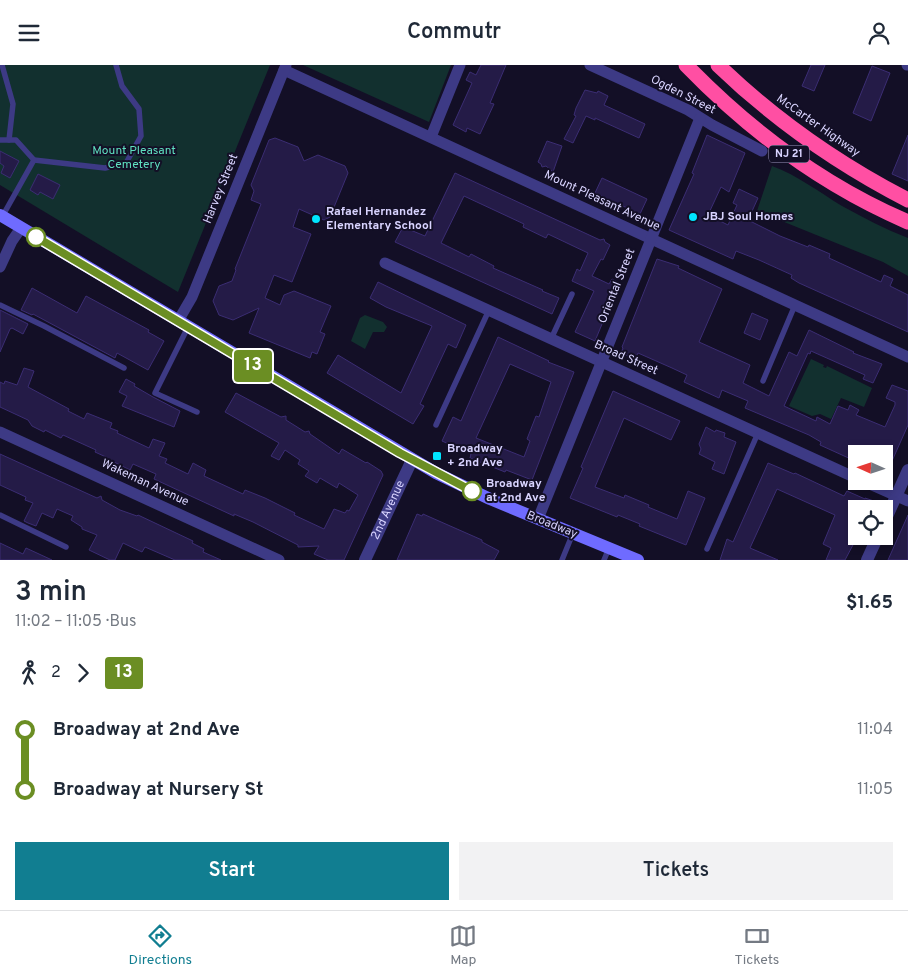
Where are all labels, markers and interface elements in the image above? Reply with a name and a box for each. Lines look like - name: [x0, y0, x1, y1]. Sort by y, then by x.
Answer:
- icon: menu: [15, 19, 43, 47]
- text: Commutr: [407, 19, 501, 46]
- icon: person: [865, 19, 893, 47]
- street label: Ogden Street: [648, 72, 718, 118]
- street label: McCarter Highway: [773, 91, 863, 161]
- park label: Mount Pleasant Cemetery: [92, 143, 176, 173]
- road number: NJ 21: [769, 145, 809, 163]
- street label: Harvey Street: [200, 152, 242, 226]
- street label: Mount Pleasant Avenue: [541, 167, 663, 235]
- place label: Rafael Hernandez Elementary School: [326, 204, 432, 234]
- place label: JBJ Soul Homes: [703, 209, 794, 225]
- marker: JBJ Soul Homes: [687, 211, 699, 223]
- marker: Rafael Hernandez Elementary School: [310, 213, 322, 225]
- unlabelled marker: [26, 227, 46, 247]
- street label: Oriental Street: [595, 246, 639, 326]
- street label: Broad Street: [592, 337, 660, 379]
- line badge: 13: [230, 350, 276, 382]
- text: 13: [244, 354, 262, 377]
- place label: Broadway + 2nd Ave: [447, 441, 503, 471]
- north arrow: [848, 445, 892, 490]
- map controls: [848, 445, 893, 545]
- marker: Broadway + 2nd Ave: [431, 450, 443, 462]
- street label: Wakeman Avenue: [99, 456, 191, 510]
- place label: Broadway at 2nd Ave: [486, 476, 546, 506]
- street label: 2nd Avenue: [368, 478, 409, 542]
- marker: Broadway at 2nd Ave: [462, 481, 482, 501]
- button: locate: [848, 500, 893, 545]
- street label: Broadway: [524, 508, 580, 542]
- text: 3 min: [15, 575, 87, 611]
- text: $1.65: [846, 591, 893, 615]
- text: 11:02 – 11:05 · Bus: [15, 612, 137, 632]
- icon: walk: [15, 659, 43, 687]
- icon: forward: [69, 659, 97, 687]
- text: 13: [115, 661, 133, 684]
- text: 2: [51, 663, 61, 683]
- text: Broadway at 2nd Ave: [53, 718, 240, 742]
- text: 11:04: [857, 720, 893, 740]
- text: Broadway at Nursery St: [53, 778, 264, 802]
- text: 11:05: [857, 780, 893, 800]
- button: Start: [15, 842, 449, 900]
- button: Tickets: [459, 842, 893, 900]
- tab: Directions: [129, 922, 192, 969]
- tab: Map: [449, 922, 477, 969]
- tab: Tickets: [735, 922, 779, 969]

